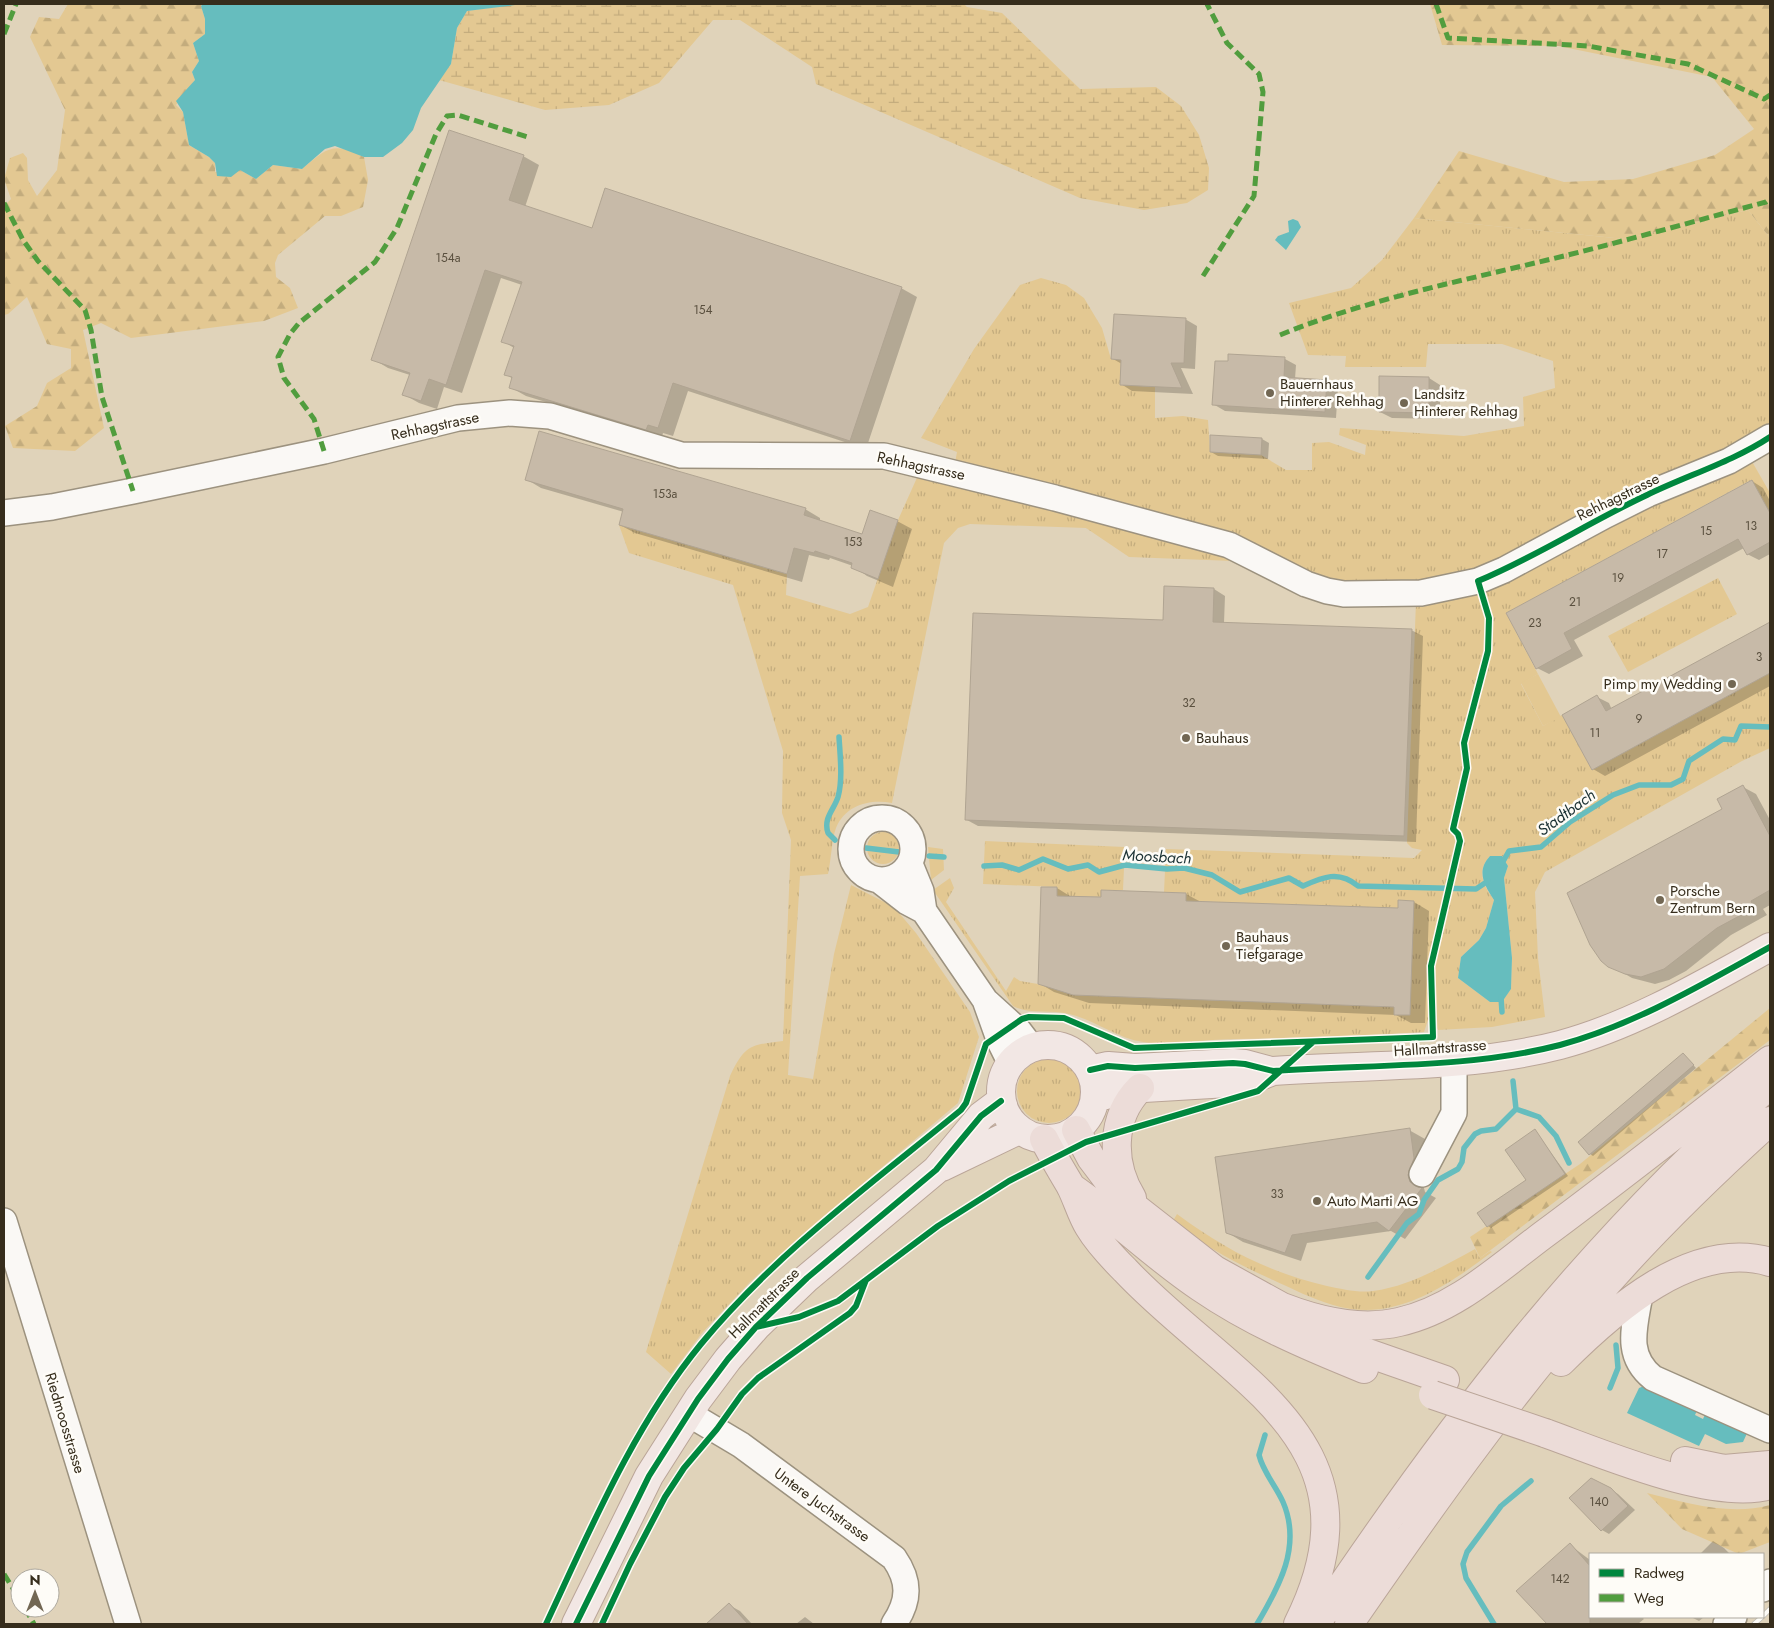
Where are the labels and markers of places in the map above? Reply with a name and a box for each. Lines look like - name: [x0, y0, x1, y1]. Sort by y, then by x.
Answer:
- place label: Bauernhaus Hinterer Rehhag: [1280, 373, 1384, 412]
- place label: Landsitz Hinterer Rehhag: [1414, 383, 1518, 422]
- marker: Bauernhaus Hinterer Rehhag: [1264, 387, 1276, 399]
- marker: Landsitz Hinterer Rehhag: [1398, 397, 1410, 409]
- place label: Pimp my Wedding: [1604, 673, 1722, 695]
- marker: Pimp my Wedding: [1726, 678, 1738, 690]
- place label: Bauhaus: [1196, 727, 1248, 749]
- marker: Bauhaus: [1180, 732, 1192, 744]
- place label: Porsche Zentrum Bern: [1670, 880, 1755, 919]
- marker: Porsche Zentrum Bern: [1654, 894, 1666, 906]
- place label: Bauhaus Tiefgarage: [1236, 926, 1304, 965]
- marker: Bauhaus Tiefgarage: [1220, 940, 1232, 952]
- place label: Auto Marti AG: [1327, 1190, 1418, 1212]
- marker: Auto Marti AG: [1311, 1195, 1323, 1207]

